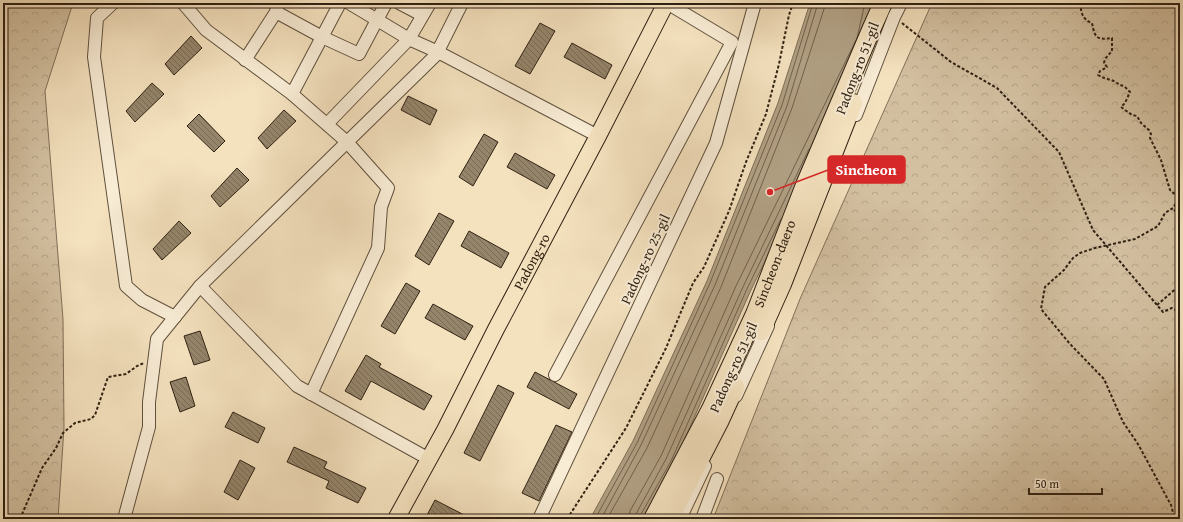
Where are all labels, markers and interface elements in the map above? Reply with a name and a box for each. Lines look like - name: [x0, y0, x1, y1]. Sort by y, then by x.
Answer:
- street label: Padong-ro 51-gil: [830, 19, 884, 117]
- callout: Sincheon: [828, 156, 905, 183]
- text: Sincheon: [835, 159, 897, 180]
- street label: Padong-ro 25-gil: [615, 211, 675, 307]
- street label: Sincheon-daero: [748, 217, 801, 310]
- street label: Padong-ro: [508, 230, 555, 293]
- street label: Padong-ro 51-gil: [704, 318, 762, 416]
- scale bar: [1029, 470, 1102, 496]
- text: 50 m: [1035, 475, 1059, 492]

